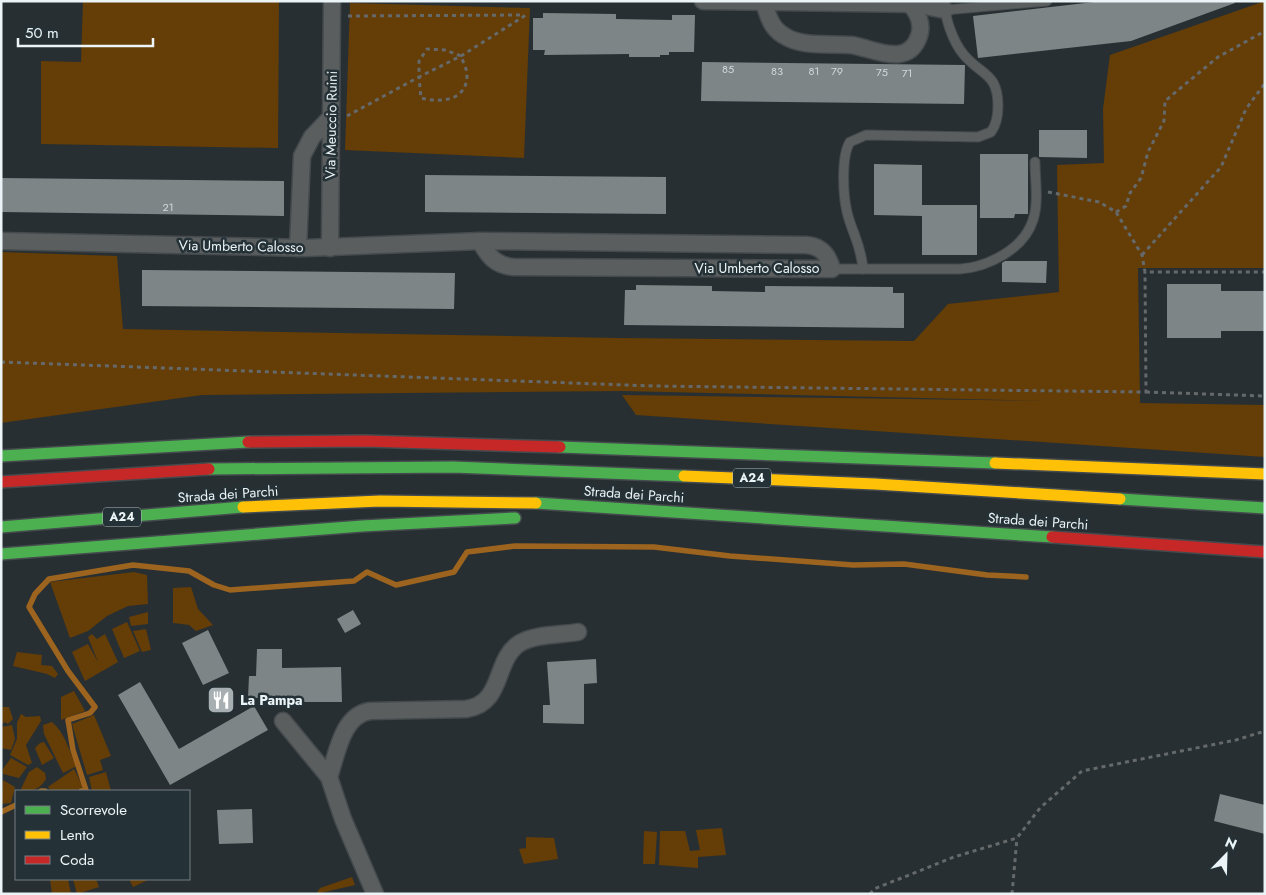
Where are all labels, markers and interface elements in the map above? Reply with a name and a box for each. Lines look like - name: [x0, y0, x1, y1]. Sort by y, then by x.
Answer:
- scale bar: [18, 15, 152, 47]
- text: 50 m: [25, 22, 59, 44]
- house number: 85: [722, 61, 734, 77]
- house number: 83: [771, 63, 783, 79]
- house number: 81: [809, 63, 819, 79]
- house number: 79: [831, 63, 843, 79]
- house number: 75: [876, 64, 888, 80]
- house number: 71: [902, 65, 912, 81]
- street label: Via Meuccio Ruini: [320, 71, 342, 179]
- house number: 21: [162, 199, 174, 215]
- street label: Via Umberto Calosso: [178, 235, 304, 257]
- street label: Via Umberto Calosso: [695, 258, 820, 278]
- road number: A24: [733, 468, 771, 488]
- street label: Strada dei Parchi: [177, 481, 279, 507]
- street label: Strada dei Parchi: [583, 481, 685, 507]
- road number: A24: [103, 508, 141, 526]
- street label: Strada dei Parchi: [987, 508, 1089, 534]
- restaurant icon: La Pampa: [206, 685, 236, 715]
- place label: La Pampa: [240, 690, 303, 710]
- legend: [15, 790, 190, 880]
- text: Scorrevole: [60, 799, 127, 821]
- text: Lento: [60, 824, 94, 846]
- north arrow: [1201, 830, 1251, 880]
- text: N: [1222, 832, 1240, 854]
- text: Coda: [60, 849, 94, 871]

